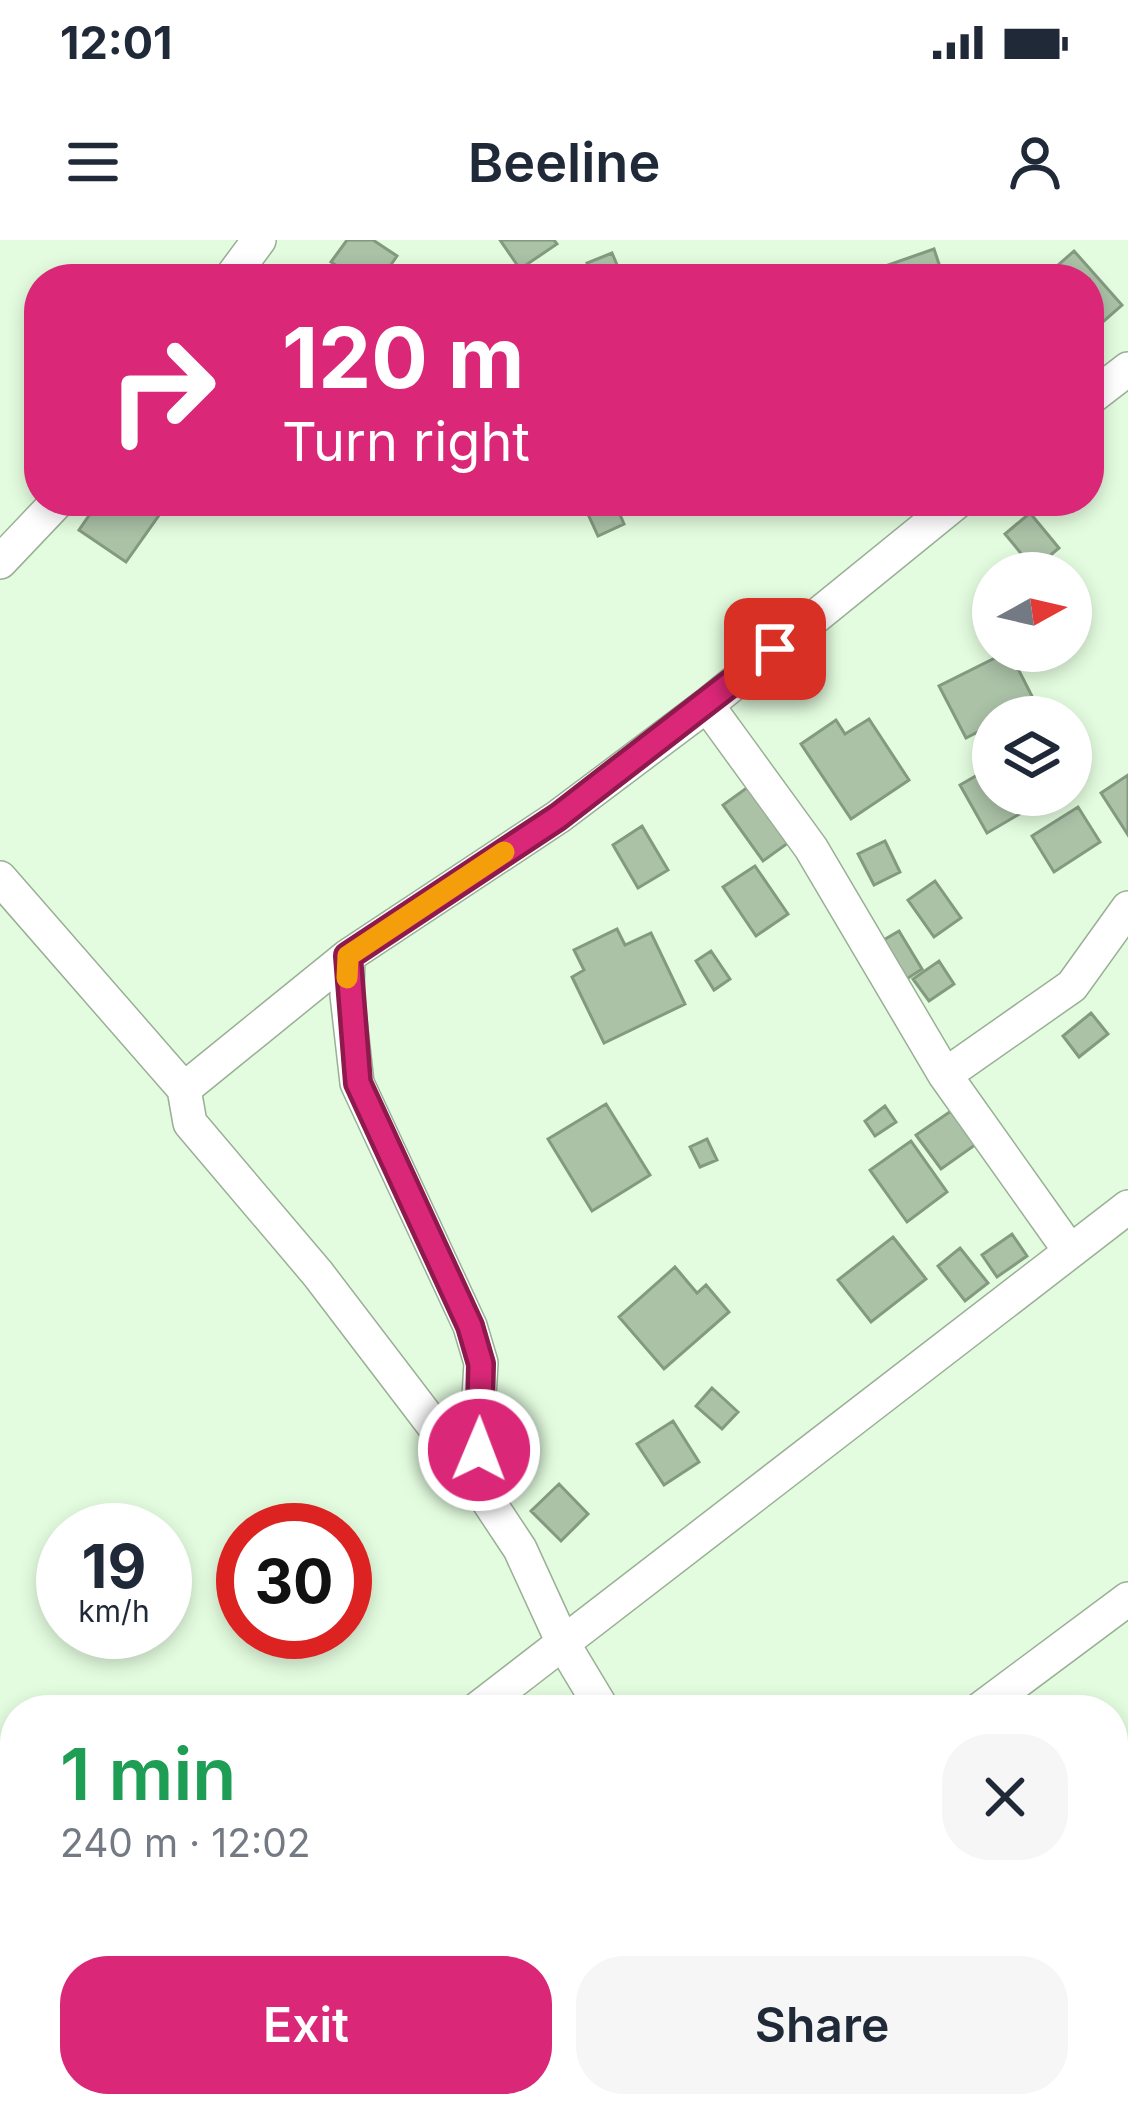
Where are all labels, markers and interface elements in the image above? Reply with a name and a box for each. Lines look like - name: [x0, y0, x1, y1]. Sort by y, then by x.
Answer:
- text: 12:01: [60, 15, 173, 70]
- icon: menu: [60, 129, 126, 195]
- icon: person: [1002, 129, 1068, 195]
- text: Beeline: [468, 130, 660, 195]
- text: 120 m: [282, 307, 524, 408]
- icon: right: [84, 312, 240, 468]
- text: Turn right: [282, 409, 530, 474]
- north arrow: [972, 552, 1092, 672]
- map controls: [972, 552, 1092, 816]
- pin: [724, 598, 826, 700]
- icon: arrive: [742, 616, 808, 682]
- button: layers: [972, 696, 1092, 816]
- position arrow: [416, 1387, 542, 1513]
- speed limit sign: 30: [216, 1503, 372, 1659]
- text: 19: [82, 1530, 146, 1602]
- text: km/h: [78, 1593, 150, 1629]
- text: 1 min: [60, 1730, 236, 1817]
- button: close: [942, 1734, 1068, 1860]
- text: 240 m · 12:02: [60, 1819, 311, 1866]
- button: Exit: [60, 1956, 552, 2094]
- button: Share: [576, 1956, 1068, 2094]

